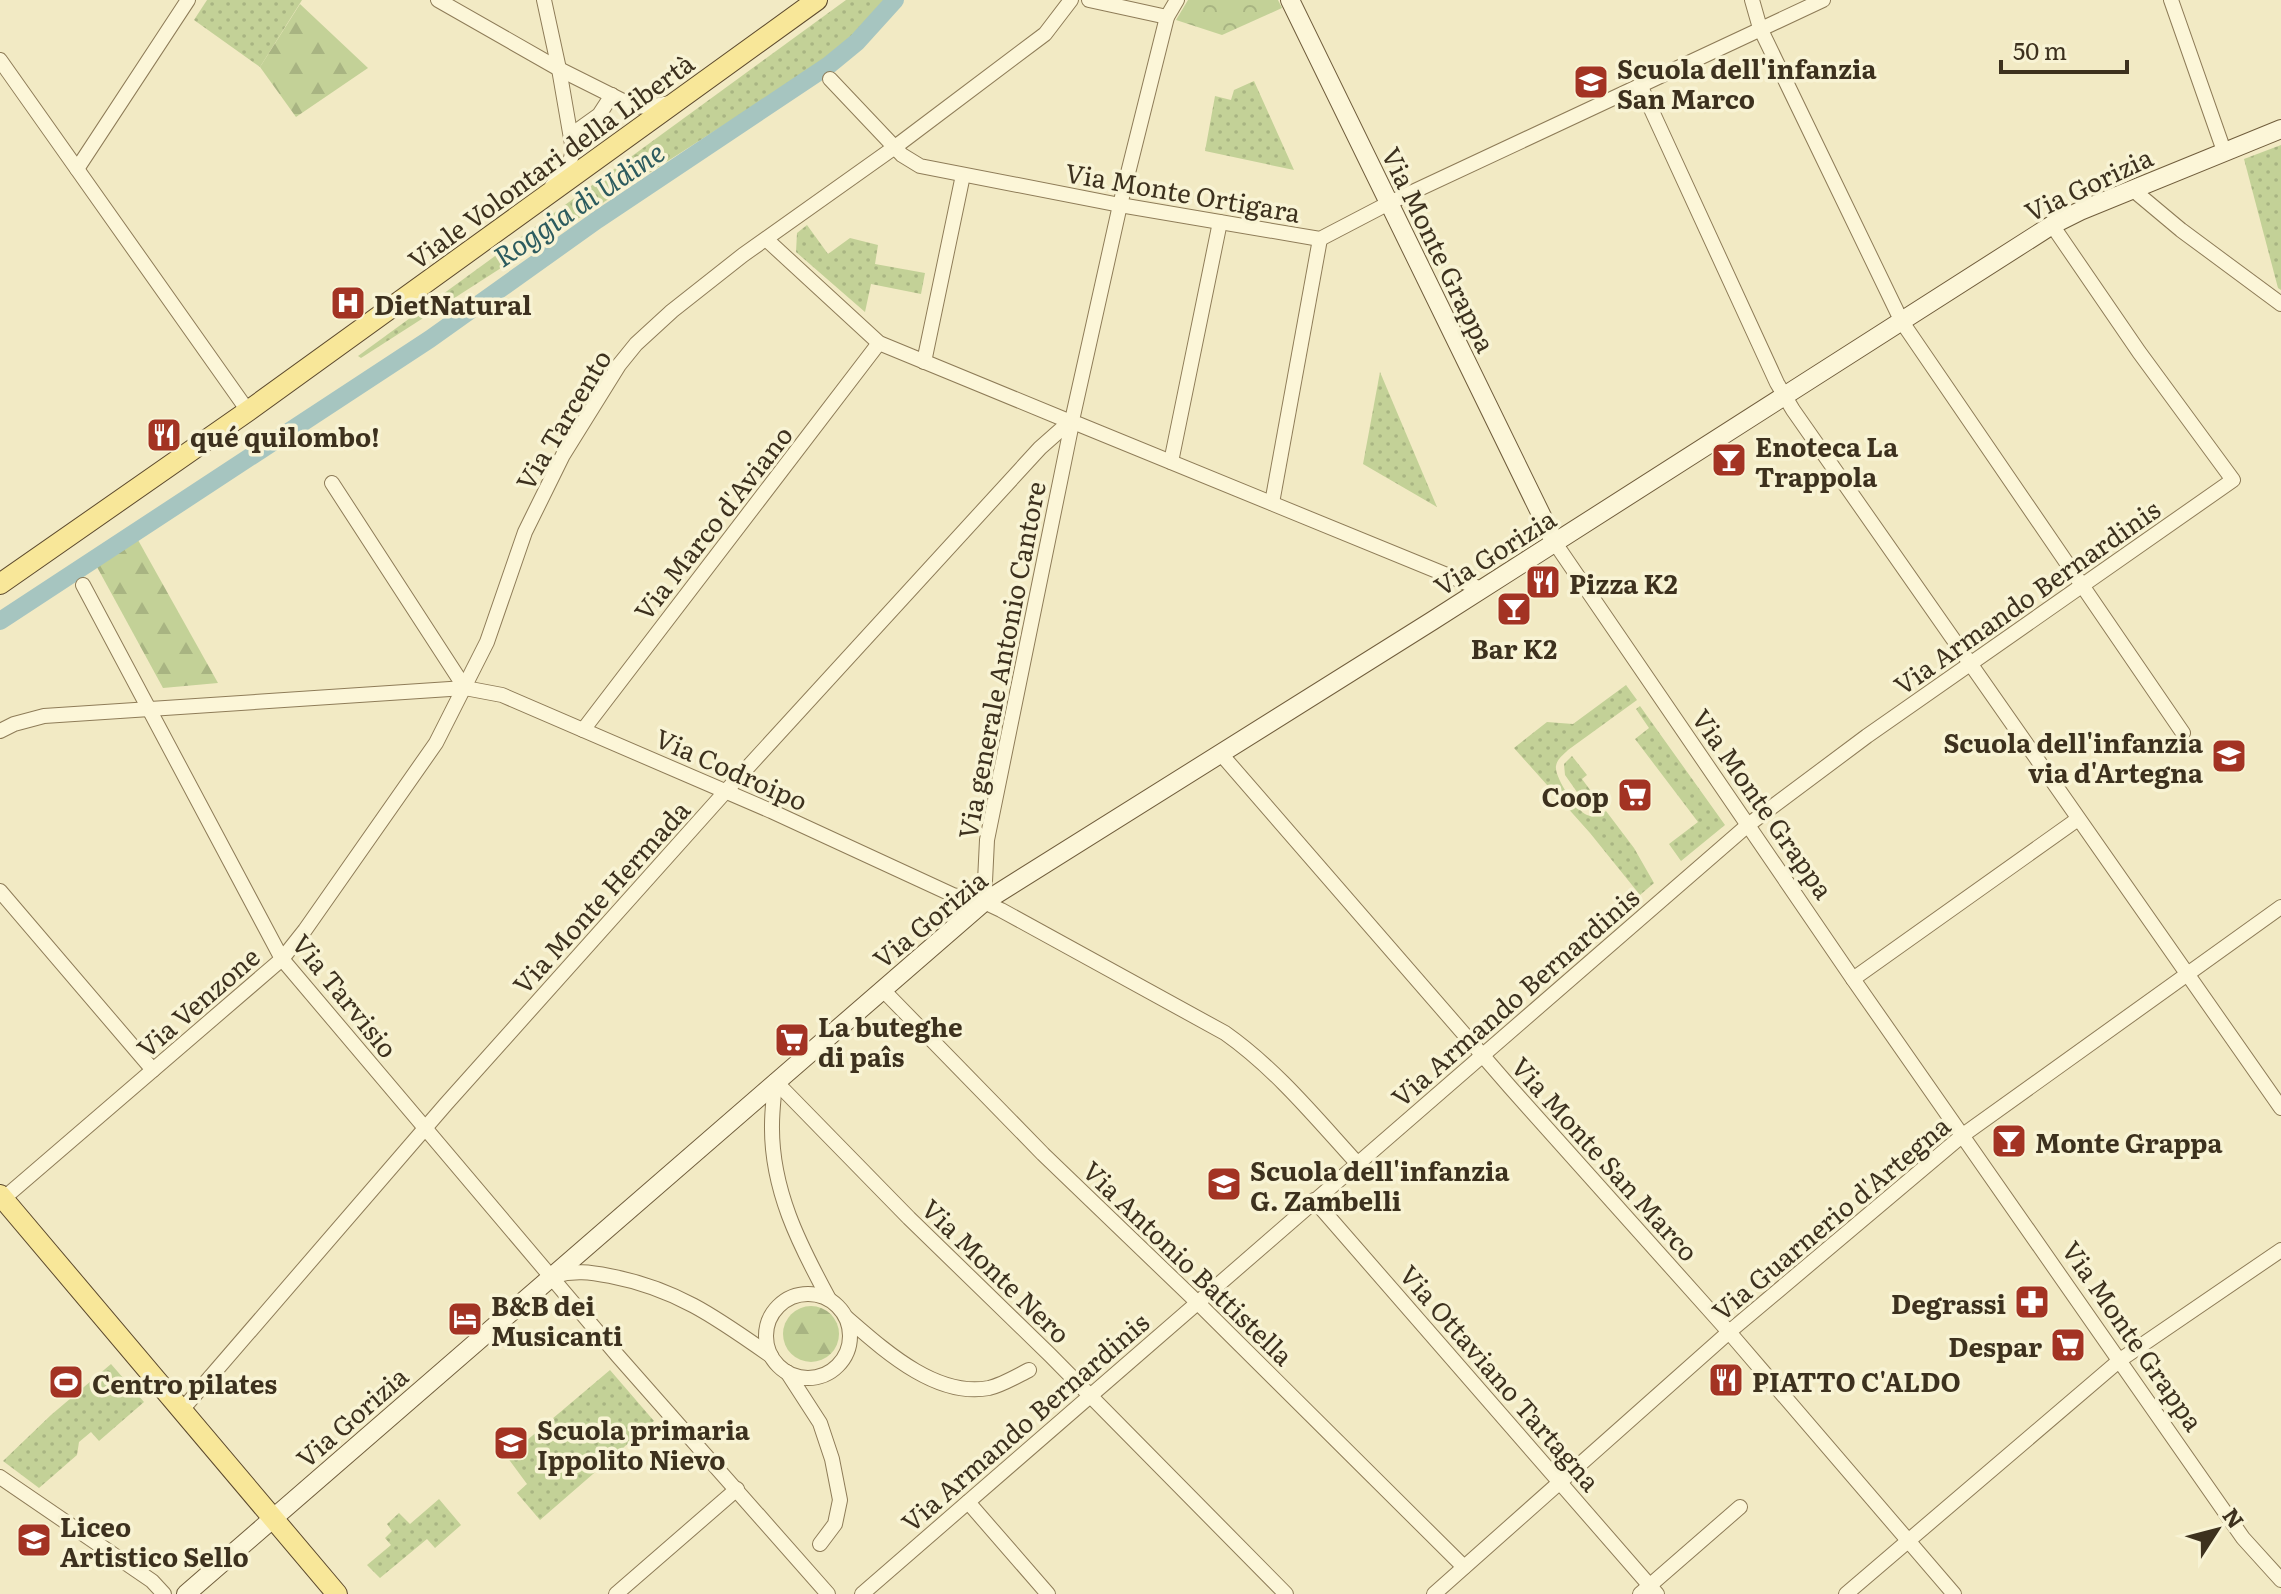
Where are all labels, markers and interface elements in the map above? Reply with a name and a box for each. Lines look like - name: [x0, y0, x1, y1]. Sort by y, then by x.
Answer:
- scale bar: [2001, 24, 2127, 74]
- text: 50 m: [2013, 32, 2067, 67]
- street label: Viale Volontari della Libertà: [399, 43, 701, 277]
- place label: Scuola dell'infanzia San Marco: [1617, 48, 1877, 117]
- school or university icon: Scuola dell'infanzia San Marco: [1572, 63, 1610, 101]
- water label: Roggia di Udine: [484, 130, 672, 276]
- street label: Via Gorizia: [2017, 136, 2159, 230]
- street label: Via Monte Grappa: [1373, 140, 1507, 358]
- street label: Via Monte Ortigara: [1062, 151, 1304, 231]
- hospital icon: DietNatural: [329, 284, 367, 322]
- place label: DietNatural: [374, 284, 532, 323]
- street label: Via Tarcento: [505, 341, 619, 497]
- restaurant icon: qué quilombo!: [145, 416, 183, 454]
- place label: qué quilombo!: [190, 416, 380, 455]
- street label: Via Marco d'Aviano: [623, 416, 801, 628]
- place label: Enoteca La Trappola: [1755, 426, 1898, 495]
- bar icon: Enoteca La Trappola: [1710, 441, 1748, 479]
- street label: Via generale Antonio Cantore: [946, 478, 1054, 842]
- street label: Via Armando Bernardinis: [1885, 489, 2167, 703]
- street label: Via Gorizia: [1425, 498, 1563, 604]
- restaurant icon: Pizza K2: [1524, 563, 1562, 601]
- place label: Pizza K2: [1569, 563, 1678, 602]
- bar icon: Bar K2: [1495, 590, 1533, 628]
- place label: Bar K2: [1471, 628, 1557, 667]
- street label: Via Monte Grappa: [1684, 700, 1844, 906]
- street label: Via Codroipo: [650, 717, 814, 819]
- place label: Scuola dell'infanzia via d'Artegna: [1943, 722, 2203, 791]
- school or university icon: Scuola dell'infanzia via d'Artegna: [2210, 737, 2248, 775]
- place label: Coop: [1541, 776, 1609, 815]
- supermarket icon: Coop: [1616, 776, 1654, 814]
- street label: Via Monte Hermada: [502, 790, 698, 1002]
- street label: Via Gorizia: [863, 860, 995, 976]
- street label: Via Armando Bernardinis: [1381, 877, 1647, 1115]
- street label: Via Tarvisio: [284, 925, 408, 1065]
- street label: Via Venzone: [127, 936, 267, 1066]
- place label: La buteghe di paîs: [818, 1006, 963, 1075]
- supermarket icon: La buteghe di paîs: [773, 1021, 811, 1059]
- street label: Via Monte San Marco: [1503, 1047, 1709, 1269]
- street label: Via Guarnerio d'Artegna: [1702, 1105, 1958, 1329]
- bar icon: Monte Grappa: [1990, 1122, 2028, 1160]
- place label: Monte Grappa: [2035, 1122, 2223, 1161]
- place label: Scuola dell'infanzia G. Zambelli: [1250, 1150, 1510, 1219]
- street label: Via Antonio Battistella: [1075, 1151, 1303, 1373]
- school or university icon: Scuola dell'infanzia G. Zambelli: [1205, 1165, 1243, 1203]
- street label: Via Monte Nero: [914, 1189, 1080, 1351]
- street label: Via Monte Grappa: [2054, 1232, 2214, 1438]
- street label: Via Ottaviano Tartagna: [1392, 1255, 1610, 1499]
- place label: Degrassi: [1891, 1283, 2006, 1322]
- pharmacy icon: Degrassi: [2013, 1283, 2051, 1321]
- place label: B&B dei Musicanti: [491, 1285, 623, 1354]
- hotel icon: B&B dei Musicanti: [446, 1300, 484, 1338]
- street label: Via Armando Bernardinis: [891, 1302, 1157, 1540]
- place label: Despar: [1948, 1326, 2042, 1365]
- supermarket icon: Despar: [2049, 1326, 2087, 1364]
- street label: Via Gorizia: [286, 1356, 416, 1476]
- restaurant icon: PIATTO C'ALDO: [1707, 1361, 1745, 1399]
- place label: PIATTO C'ALDO: [1752, 1361, 1961, 1400]
- sports icon: Centro pilates: [47, 1363, 85, 1401]
- place label: Centro pilates: [92, 1363, 277, 1402]
- place label: Scuola primaria Ippolito Nievo: [537, 1409, 750, 1478]
- school or university icon: Scuola primaria Ippolito Nievo: [492, 1424, 530, 1462]
- north arrow: [2177, 1490, 2257, 1570]
- text: N: [2216, 1500, 2253, 1535]
- place label: Liceo Artistico Sello: [60, 1506, 249, 1575]
- school or university icon: Liceo Artistico Sello: [15, 1521, 53, 1559]

